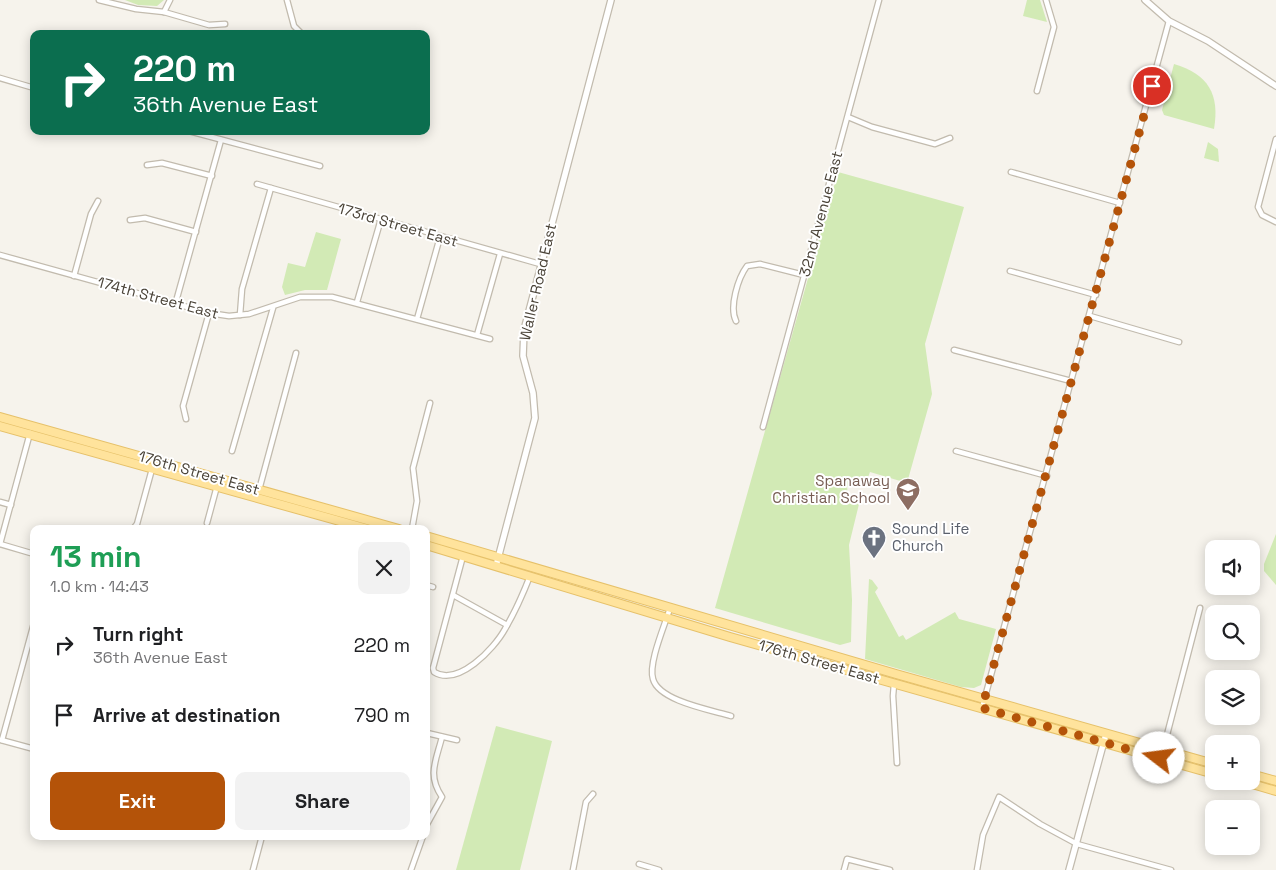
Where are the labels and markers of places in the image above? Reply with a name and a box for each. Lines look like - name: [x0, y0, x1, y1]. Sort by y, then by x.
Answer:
- pin: [1131, 65, 1173, 107]
- place label: Spanaway Christian School: [772, 471, 890, 507]
- school or university icon: Spanaway Christian School: [895, 477, 921, 511]
- place label: Sound Life Church: [892, 519, 969, 555]
- church icon: Sound Life Church: [861, 525, 887, 559]

